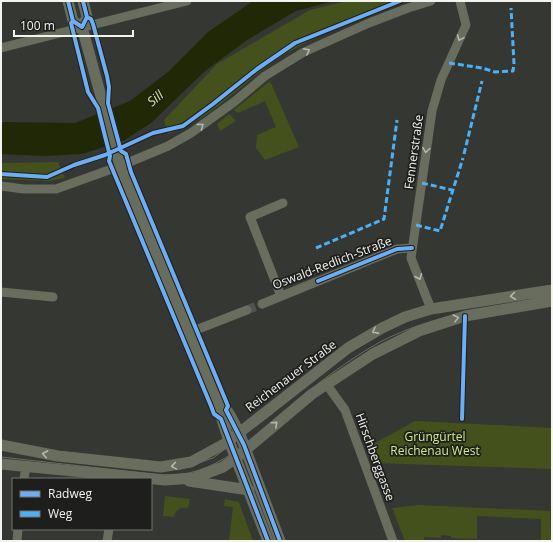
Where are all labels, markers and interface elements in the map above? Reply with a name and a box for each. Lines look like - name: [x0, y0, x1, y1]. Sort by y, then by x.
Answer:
- scale bar: [14, 12, 133, 38]
- text: 100 m: [20, 17, 55, 34]
- one-way arrow: [457, 34, 465, 41]
- one-way arrow: [303, 48, 310, 56]
- water label: Sill: [143, 85, 168, 110]
- street label: Fennerstraße: [400, 113, 427, 190]
- one-way arrow: [197, 123, 204, 131]
- one-way arrow: [422, 147, 431, 153]
- street label: Oswald-Redlich-Straße: [270, 232, 394, 293]
- one-way arrow: [414, 272, 422, 280]
- one-way arrow: [510, 291, 517, 300]
- one-way arrow: [452, 314, 459, 323]
- one-way arrow: [372, 327, 379, 334]
- street label: Reichenauer Straße: [242, 336, 340, 415]
- street label: Hirschberggasse: [352, 410, 399, 503]
- one-way arrow: [270, 421, 278, 429]
- park label: Grüngürtel Reichenau West: [390, 428, 480, 459]
- one-way arrow: [42, 450, 48, 459]
- one-way arrow: [171, 461, 178, 470]
- legend: [12, 478, 152, 530]
- text: Radweg: [48, 485, 92, 502]
- text: Weg: [48, 505, 73, 522]

